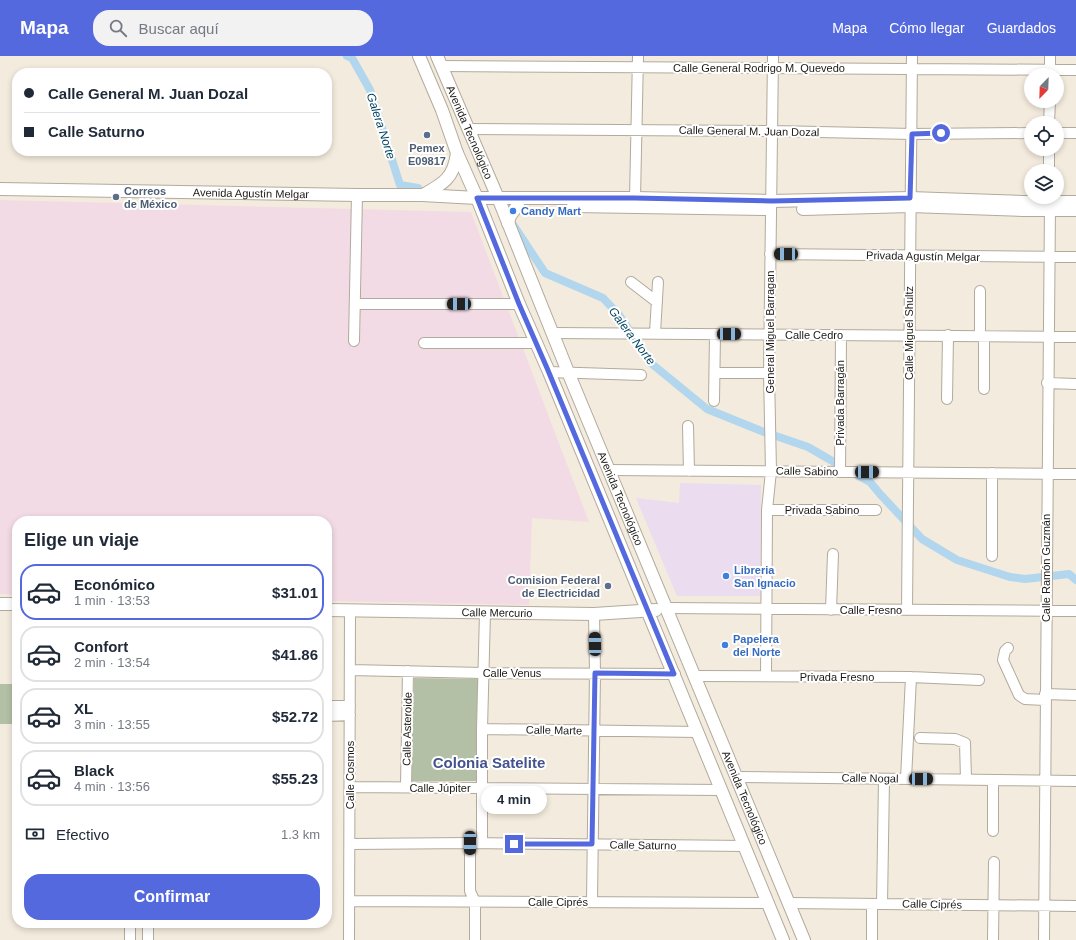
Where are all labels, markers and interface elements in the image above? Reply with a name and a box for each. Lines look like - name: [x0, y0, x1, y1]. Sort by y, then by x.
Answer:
- search box: [93, 10, 373, 46]
- text: Mapa: [20, 17, 69, 38]
- icon: search: [107, 17, 129, 39]
- text: Buscar aquí: [139, 20, 219, 37]
- text: Mapa: [832, 20, 867, 36]
- text: Cómo llegar: [889, 20, 965, 36]
- text: Guardados: [987, 20, 1056, 36]
- street label: Calle General Rodrigo M. Quevedo: [673, 62, 845, 74]
- north arrow: [1024, 68, 1064, 108]
- map controls: [1024, 68, 1064, 204]
- street label: Avenida Tecnológico: [444, 84, 495, 181]
- text: Calle General M. Juan Dozal: [48, 85, 248, 102]
- water label: Galera Norte: [364, 91, 398, 161]
- button: locate: [1024, 116, 1064, 156]
- text: Calle Saturno: [48, 123, 145, 140]
- street label: Calle General M. Juan Dozal: [679, 124, 819, 138]
- route start: [932, 124, 950, 142]
- marker: Pemex E09817: [422, 130, 432, 140]
- place label: Pemex E09817: [408, 142, 446, 167]
- button: layers: [1024, 164, 1064, 204]
- place label: Correos de México: [124, 185, 177, 210]
- street label: Avenida Agustín Melgar: [193, 186, 309, 200]
- marker: Correos de México: [111, 192, 121, 202]
- place label: Candy Mart: [521, 205, 581, 217]
- marker: Candy Mart: [508, 206, 518, 216]
- car: [774, 248, 798, 260]
- street label: Privada Agustín Melgar: [866, 249, 980, 263]
- street label: General Miguel Barragan: [764, 271, 776, 393]
- street label: Calle Miguel Shultz: [903, 286, 915, 380]
- car: [447, 298, 471, 310]
- water label: Galera Norte: [606, 304, 658, 368]
- car: [717, 328, 741, 340]
- street label: Calle Cedro: [785, 329, 843, 341]
- street label: Privada Barragán: [834, 360, 846, 446]
- street label: Avenida Tecnológico: [596, 450, 645, 547]
- street label: Calle Sabino: [776, 464, 838, 478]
- car: [855, 466, 879, 478]
- street label: Privada Sabino: [785, 504, 859, 516]
- street label: Calle Ramón Guzmán: [1040, 514, 1052, 622]
- text: Elige un viaje: [24, 530, 139, 550]
- place label: Libreria San Ignacio: [734, 564, 796, 589]
- marker: Libreria San Ignacio: [721, 571, 731, 581]
- icon: car: [26, 574, 62, 610]
- place label: Comision Federal de Electricidad: [508, 574, 600, 599]
- text: Económico: [74, 576, 155, 593]
- marker: Comision Federal de Electricidad: [603, 581, 613, 591]
- text: $31.01: [272, 584, 318, 601]
- text: 1 min · 13:53: [74, 593, 150, 608]
- street label: Calle Fresno: [840, 604, 902, 616]
- street label: Calle Mercurio: [461, 606, 533, 619]
- car: [589, 632, 601, 656]
- place label: Papelera del Norte: [733, 633, 781, 658]
- icon: car: [26, 636, 62, 672]
- text: Confort: [74, 638, 128, 655]
- marker: Papelera del Norte: [720, 640, 730, 650]
- text: $41.86: [272, 646, 318, 663]
- text: 2 min · 13:54: [74, 655, 150, 670]
- street label: Calle Venus: [483, 667, 542, 679]
- street label: Privada Fresno: [800, 671, 874, 683]
- street label: Calle Asteroide: [400, 692, 414, 766]
- icon: car: [26, 698, 62, 734]
- text: XL: [74, 700, 93, 717]
- text: $52.72: [272, 708, 318, 725]
- text: 3 min · 13:55: [74, 717, 150, 732]
- street label: Calle Marte: [526, 724, 582, 736]
- street label: Calle Cosmos: [344, 740, 356, 809]
- street label: Avenida Tecnológico: [720, 749, 770, 846]
- district label: Colonia Satelite: [433, 754, 545, 771]
- icon: car: [26, 760, 62, 796]
- text: Black: [74, 762, 114, 779]
- text: $55.23: [272, 770, 318, 787]
- street label: Calle Nogal: [841, 772, 899, 784]
- car: [909, 773, 933, 785]
- text: 4 min · 13:56: [74, 779, 150, 794]
- street label: Calle Júpiter: [409, 782, 471, 794]
- callout: 4 min: [481, 786, 547, 814]
- text: 4 min: [497, 792, 531, 807]
- icon: cash: [24, 823, 46, 845]
- text: Efectivo: [56, 826, 109, 843]
- text: 1.3 km: [281, 827, 320, 842]
- car: [464, 831, 476, 855]
- route end: [505, 835, 523, 853]
- street label: Calle Saturno: [610, 838, 676, 852]
- button: Confirmar: [24, 874, 320, 920]
- street label: Calle Ciprés: [528, 896, 588, 908]
- street label: Calle Ciprés: [902, 897, 963, 911]

